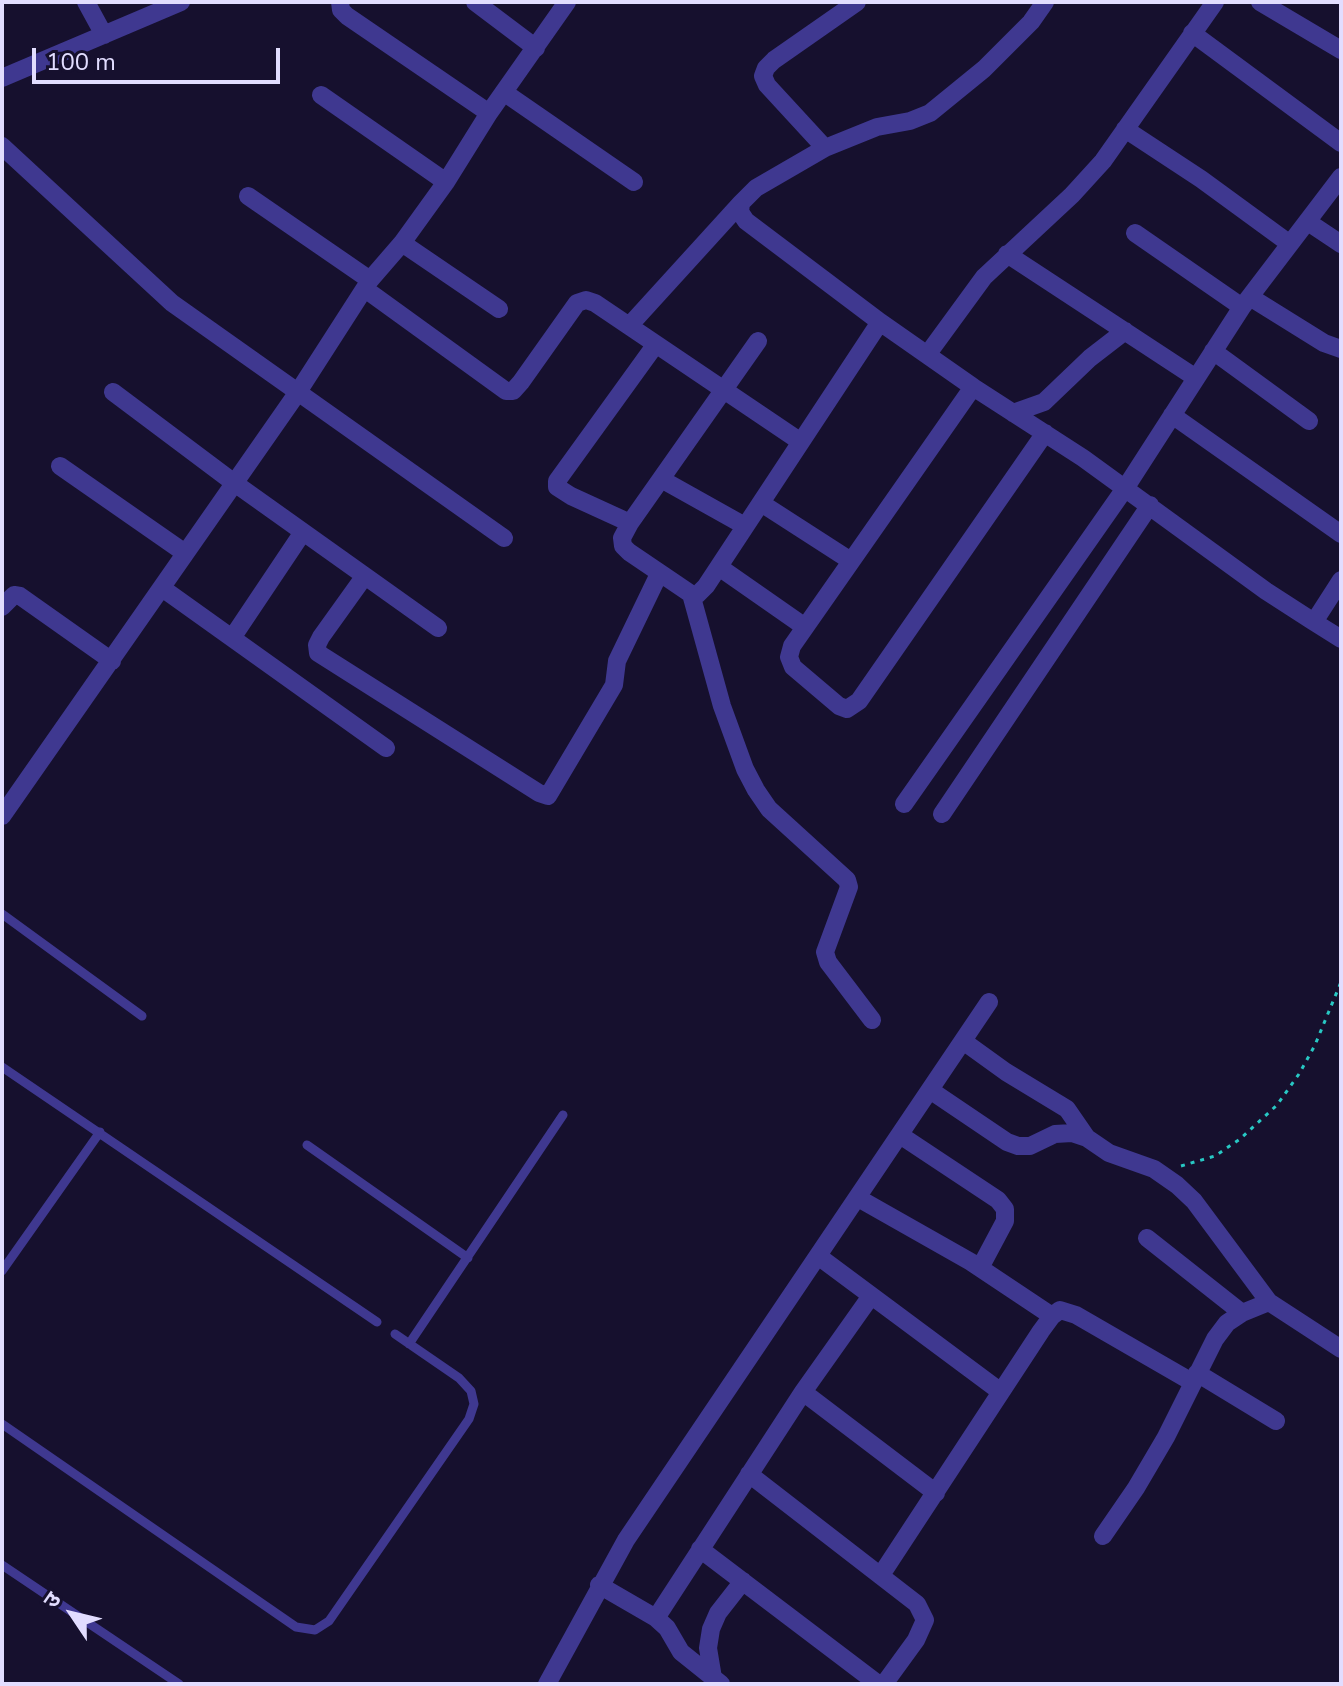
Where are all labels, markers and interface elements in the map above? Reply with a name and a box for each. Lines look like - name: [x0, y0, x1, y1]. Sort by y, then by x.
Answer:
- scale bar: [36, 32, 284, 82]
- text: 100 m: [46, 46, 116, 78]
- north arrow: [32, 1574, 112, 1654]
- text: उ: [36, 1586, 68, 1614]

